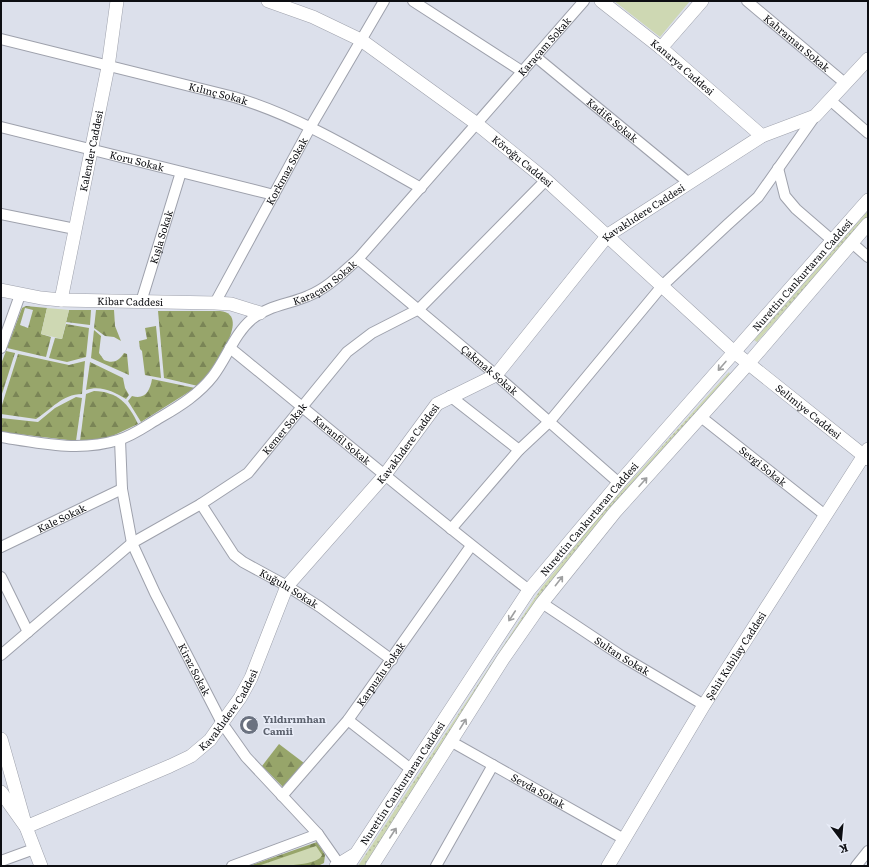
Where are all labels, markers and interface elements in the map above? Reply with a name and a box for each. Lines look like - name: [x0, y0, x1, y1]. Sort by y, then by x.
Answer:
- street label: Kahraman Sokak: [761, 10, 834, 75]
- street label: Karaçam Sokak: [514, 13, 574, 79]
- street label: Kanarya Caddesi: [648, 35, 718, 99]
- street label: Kılınç Sokak: [187, 78, 251, 108]
- street label: Kadife Sokak: [584, 94, 642, 146]
- street label: Kalender Caddesi: [75, 108, 106, 193]
- street label: Köroğu Caddesi: [489, 131, 557, 191]
- street label: Korkmaz Sokak: [262, 134, 311, 207]
- street label: Koru Sokak: [108, 146, 167, 175]
- street label: Kavaklıdere Caddesi: [598, 179, 688, 244]
- street label: Kışla Sokak: [145, 207, 176, 266]
- street label: Nurettin Cankurtaran Caddesi: [748, 215, 856, 334]
- street label: Karaçam Sokak: [291, 255, 360, 308]
- street label: Kibar Caddesi: [97, 293, 164, 309]
- street label: Çakmak Sokak: [458, 341, 522, 399]
- one-way arrow: [717, 361, 726, 371]
- street label: Selimiye Caddesi: [773, 380, 845, 442]
- street label: Kemer Sokak: [258, 399, 310, 458]
- street label: Kavaklıdere Caddesi: [373, 400, 442, 487]
- street label: Karanfil Sokak: [311, 411, 375, 468]
- street label: Sevgi Sokak: [736, 442, 791, 490]
- street label: Nurettin Cankurtaran Caddesi: [536, 458, 642, 579]
- one-way arrow: [638, 476, 647, 487]
- street label: Kale Sokak: [34, 499, 89, 536]
- street label: Kuğulu Sokak: [257, 564, 322, 612]
- one-way arrow: [555, 576, 564, 587]
- street label: Şehit Kubilay Caddesi: [701, 608, 770, 703]
- one-way arrow: [508, 610, 516, 622]
- street label: Sultan Sokak: [592, 632, 654, 679]
- street label: Karpuzlu Sokak: [352, 638, 409, 709]
- street label: Kiraz Sokak: [175, 640, 215, 699]
- street label: Kavaklıdere Caddesi: [195, 666, 261, 754]
- place label: Yıldırımhan Camii: [263, 711, 326, 738]
- mosque icon: Yıldırımhan Camii: [238, 714, 260, 736]
- street label: Nurettin Cankurtaran Caddesi: [356, 718, 448, 848]
- one-way arrow: [460, 718, 468, 730]
- street label: Sevda Sokak: [509, 769, 569, 812]
- north arrow: [821, 819, 861, 859]
- one-way arrow: [390, 827, 398, 839]
- text: K: [837, 841, 850, 859]

